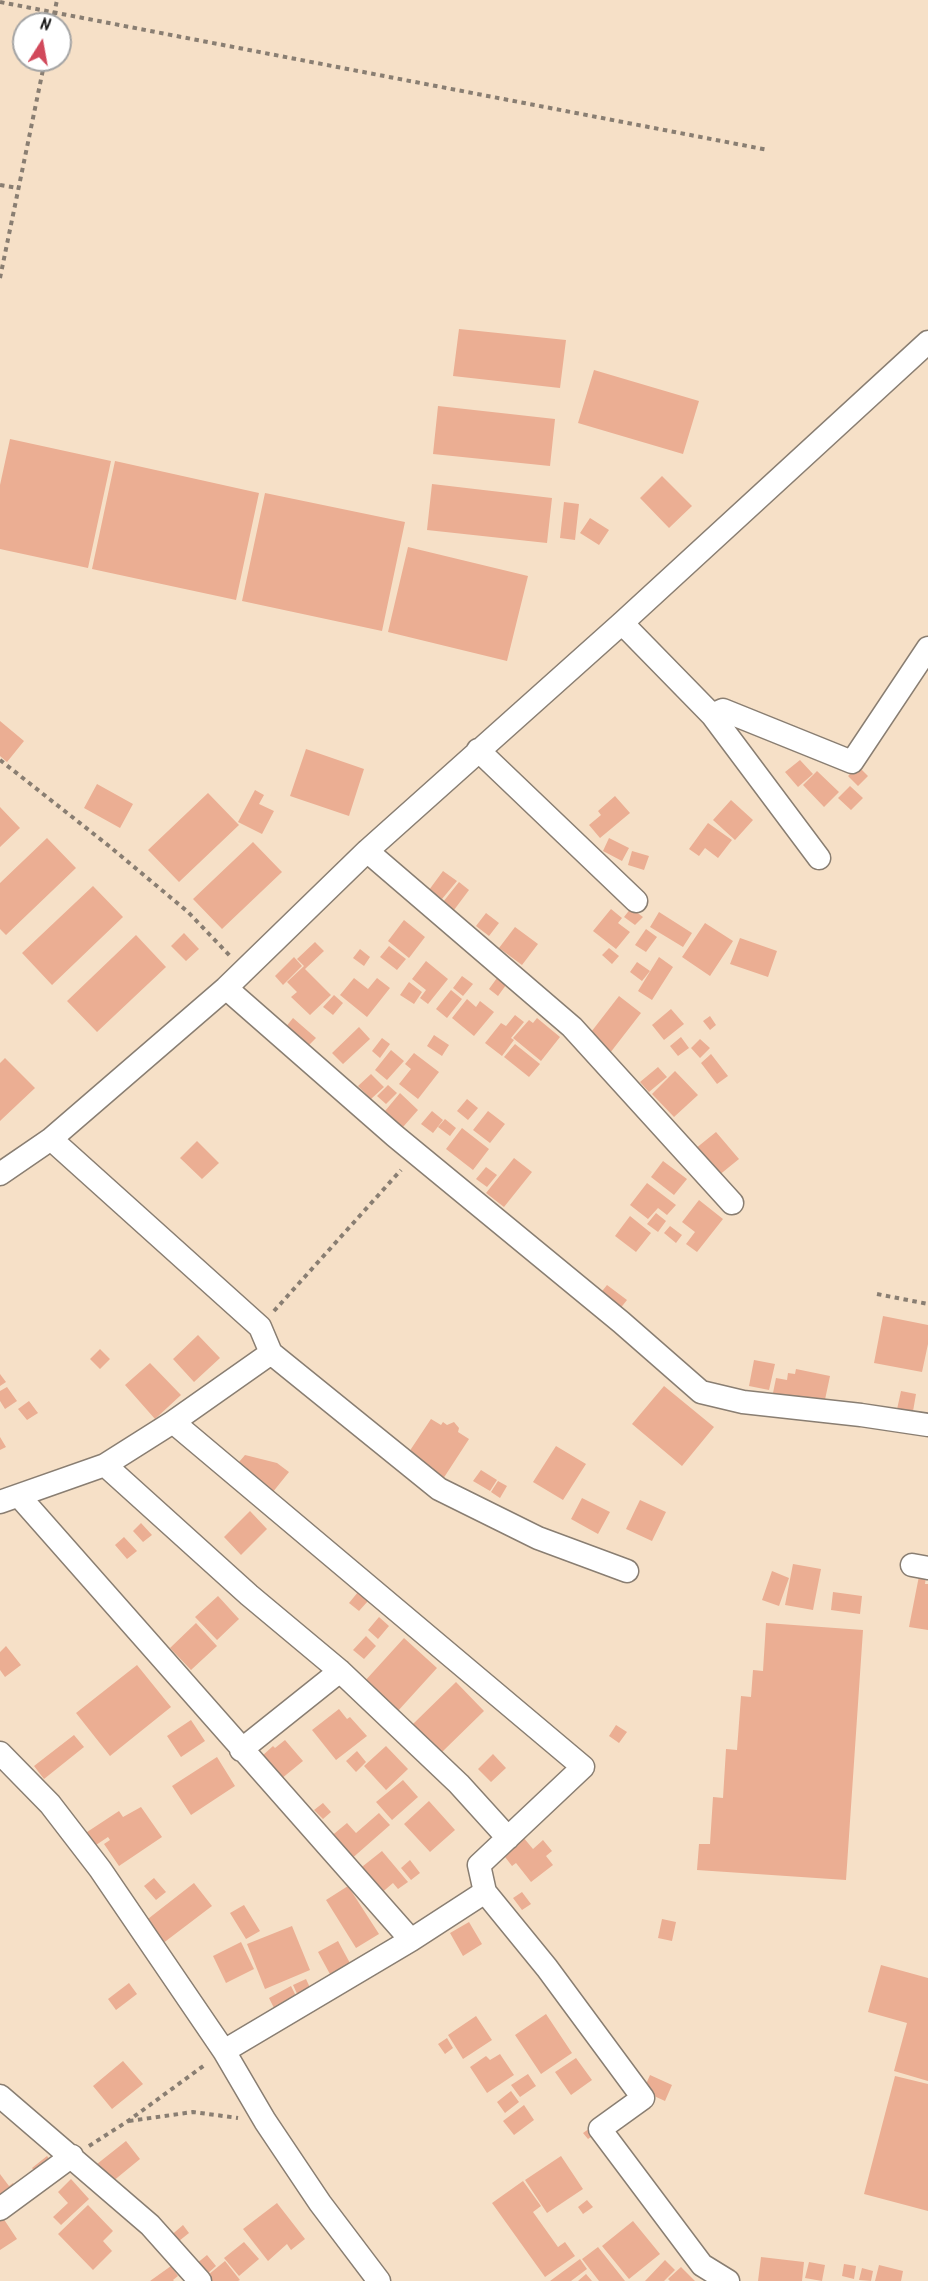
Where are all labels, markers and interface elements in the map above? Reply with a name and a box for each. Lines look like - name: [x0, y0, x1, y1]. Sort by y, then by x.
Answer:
- north arrow: [12, 12, 72, 72]
- text: N: [38, 13, 52, 39]

